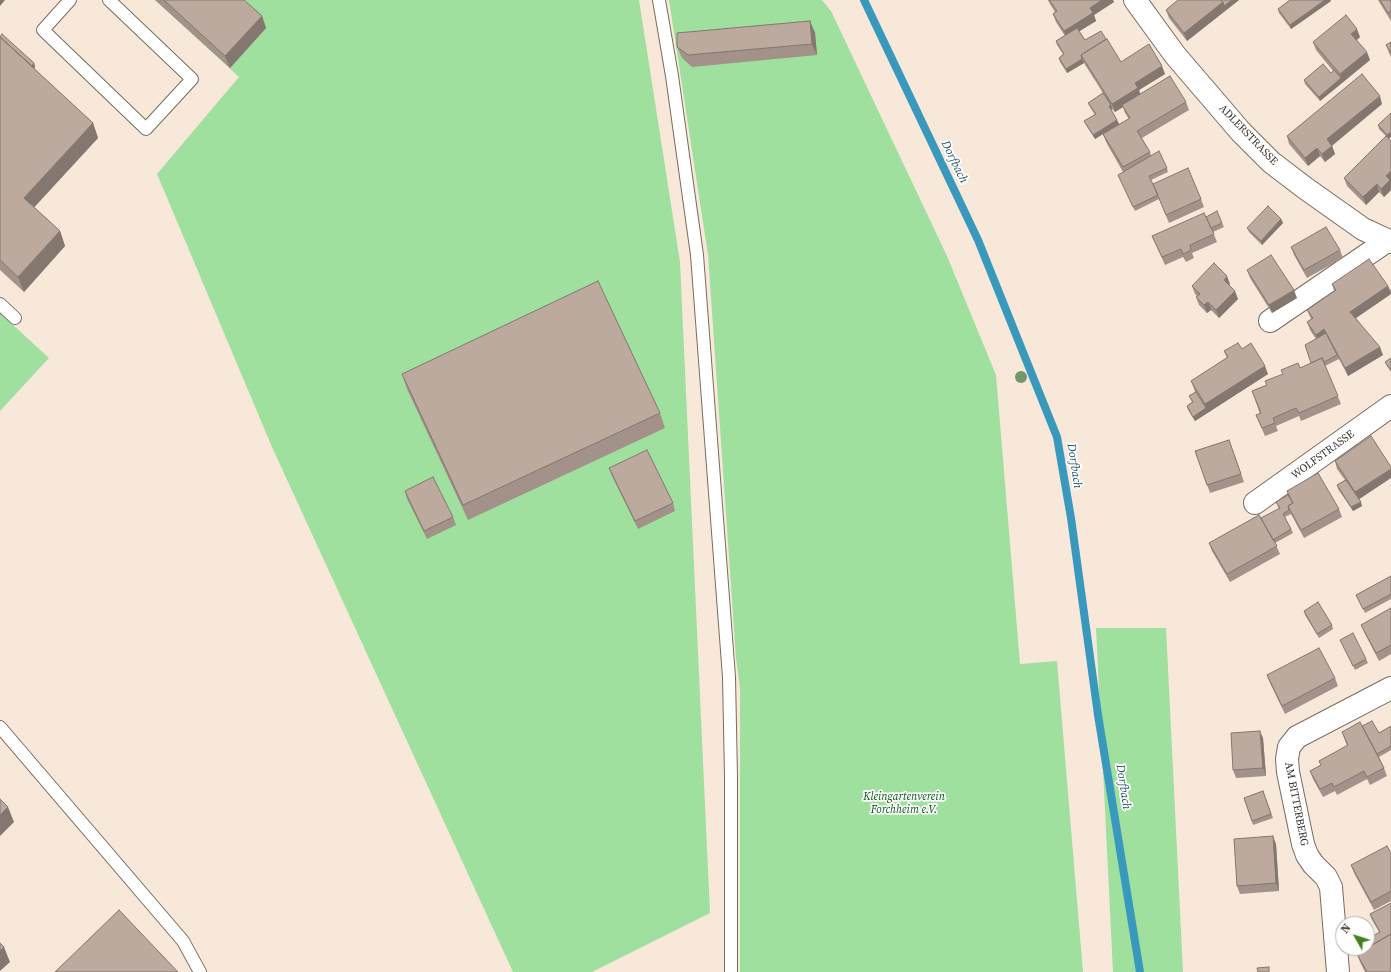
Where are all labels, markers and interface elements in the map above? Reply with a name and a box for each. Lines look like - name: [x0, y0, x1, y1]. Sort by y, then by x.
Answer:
- street label: ADLERSTRASSE: [1216, 102, 1280, 168]
- water label: Dorfbach: [938, 138, 970, 186]
- street label: WOLFSTRASSE: [1289, 428, 1357, 482]
- water label: Dorfbach: [1063, 442, 1085, 490]
- street label: AM BITTERBERG: [1281, 761, 1311, 847]
- water label: Dorfbach: [1112, 763, 1134, 811]
- park label: Kleingartenverein Forchheim e.V.: [863, 790, 945, 816]
- north arrow: [1335, 916, 1375, 956]
- text: N: [1338, 921, 1354, 937]

